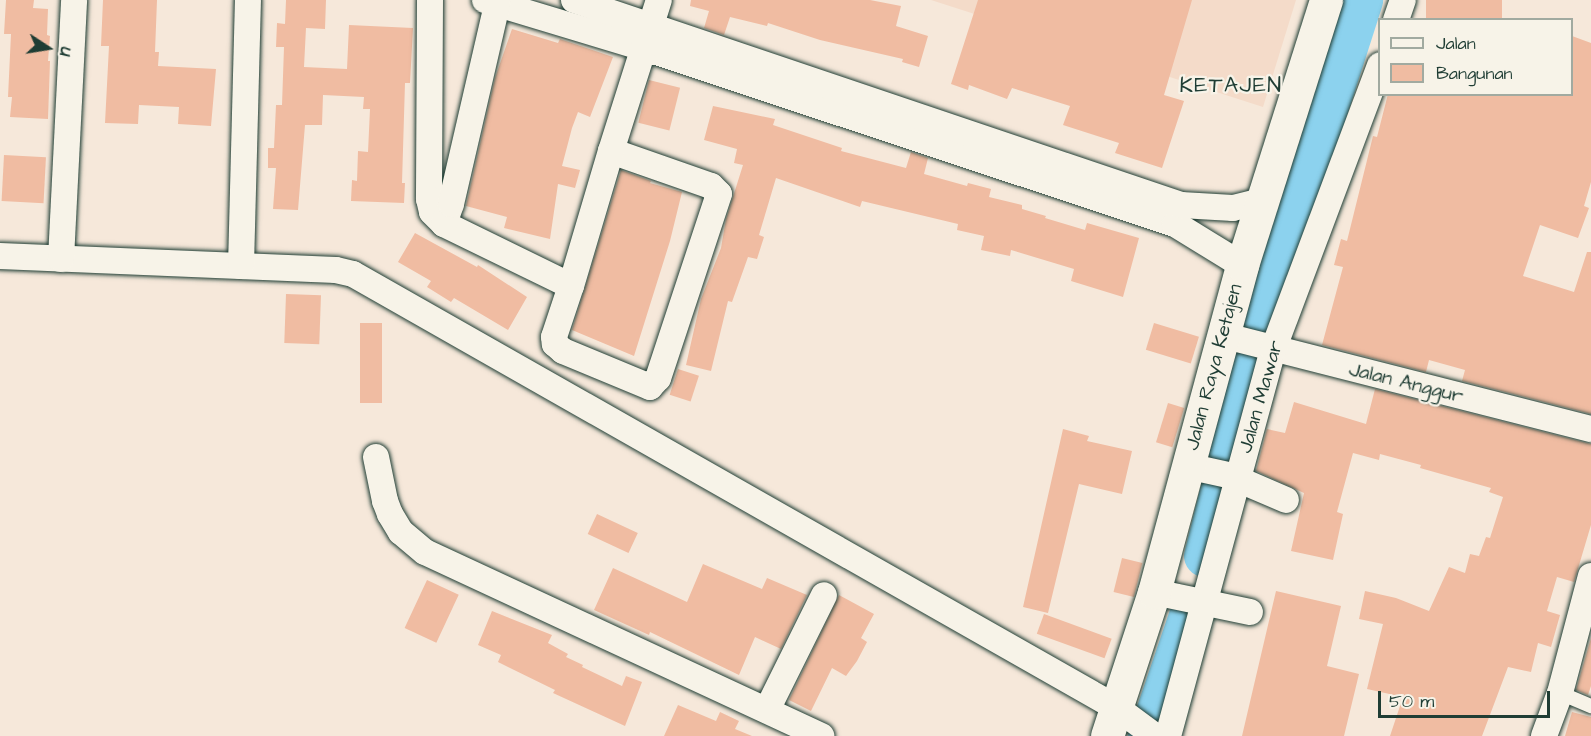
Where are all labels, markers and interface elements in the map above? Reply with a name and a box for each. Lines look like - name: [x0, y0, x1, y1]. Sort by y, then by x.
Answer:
- north arrow: [18, 18, 78, 78]
- legend: [1378, 18, 1573, 96]
- text: Jalan: [1436, 31, 1476, 56]
- text: U: [54, 45, 77, 58]
- text: Bangunan: [1436, 61, 1513, 86]
- district label: KETAJEN: [1179, 73, 1283, 99]
- street label: Jalan Raya Ketajen: [1180, 281, 1248, 453]
- street label: Jalan Mawar: [1233, 338, 1289, 456]
- street label: Jalan Anggur: [1346, 357, 1466, 409]
- scale bar: [1381, 679, 1554, 717]
- text: 50 m: [1389, 689, 1434, 714]

